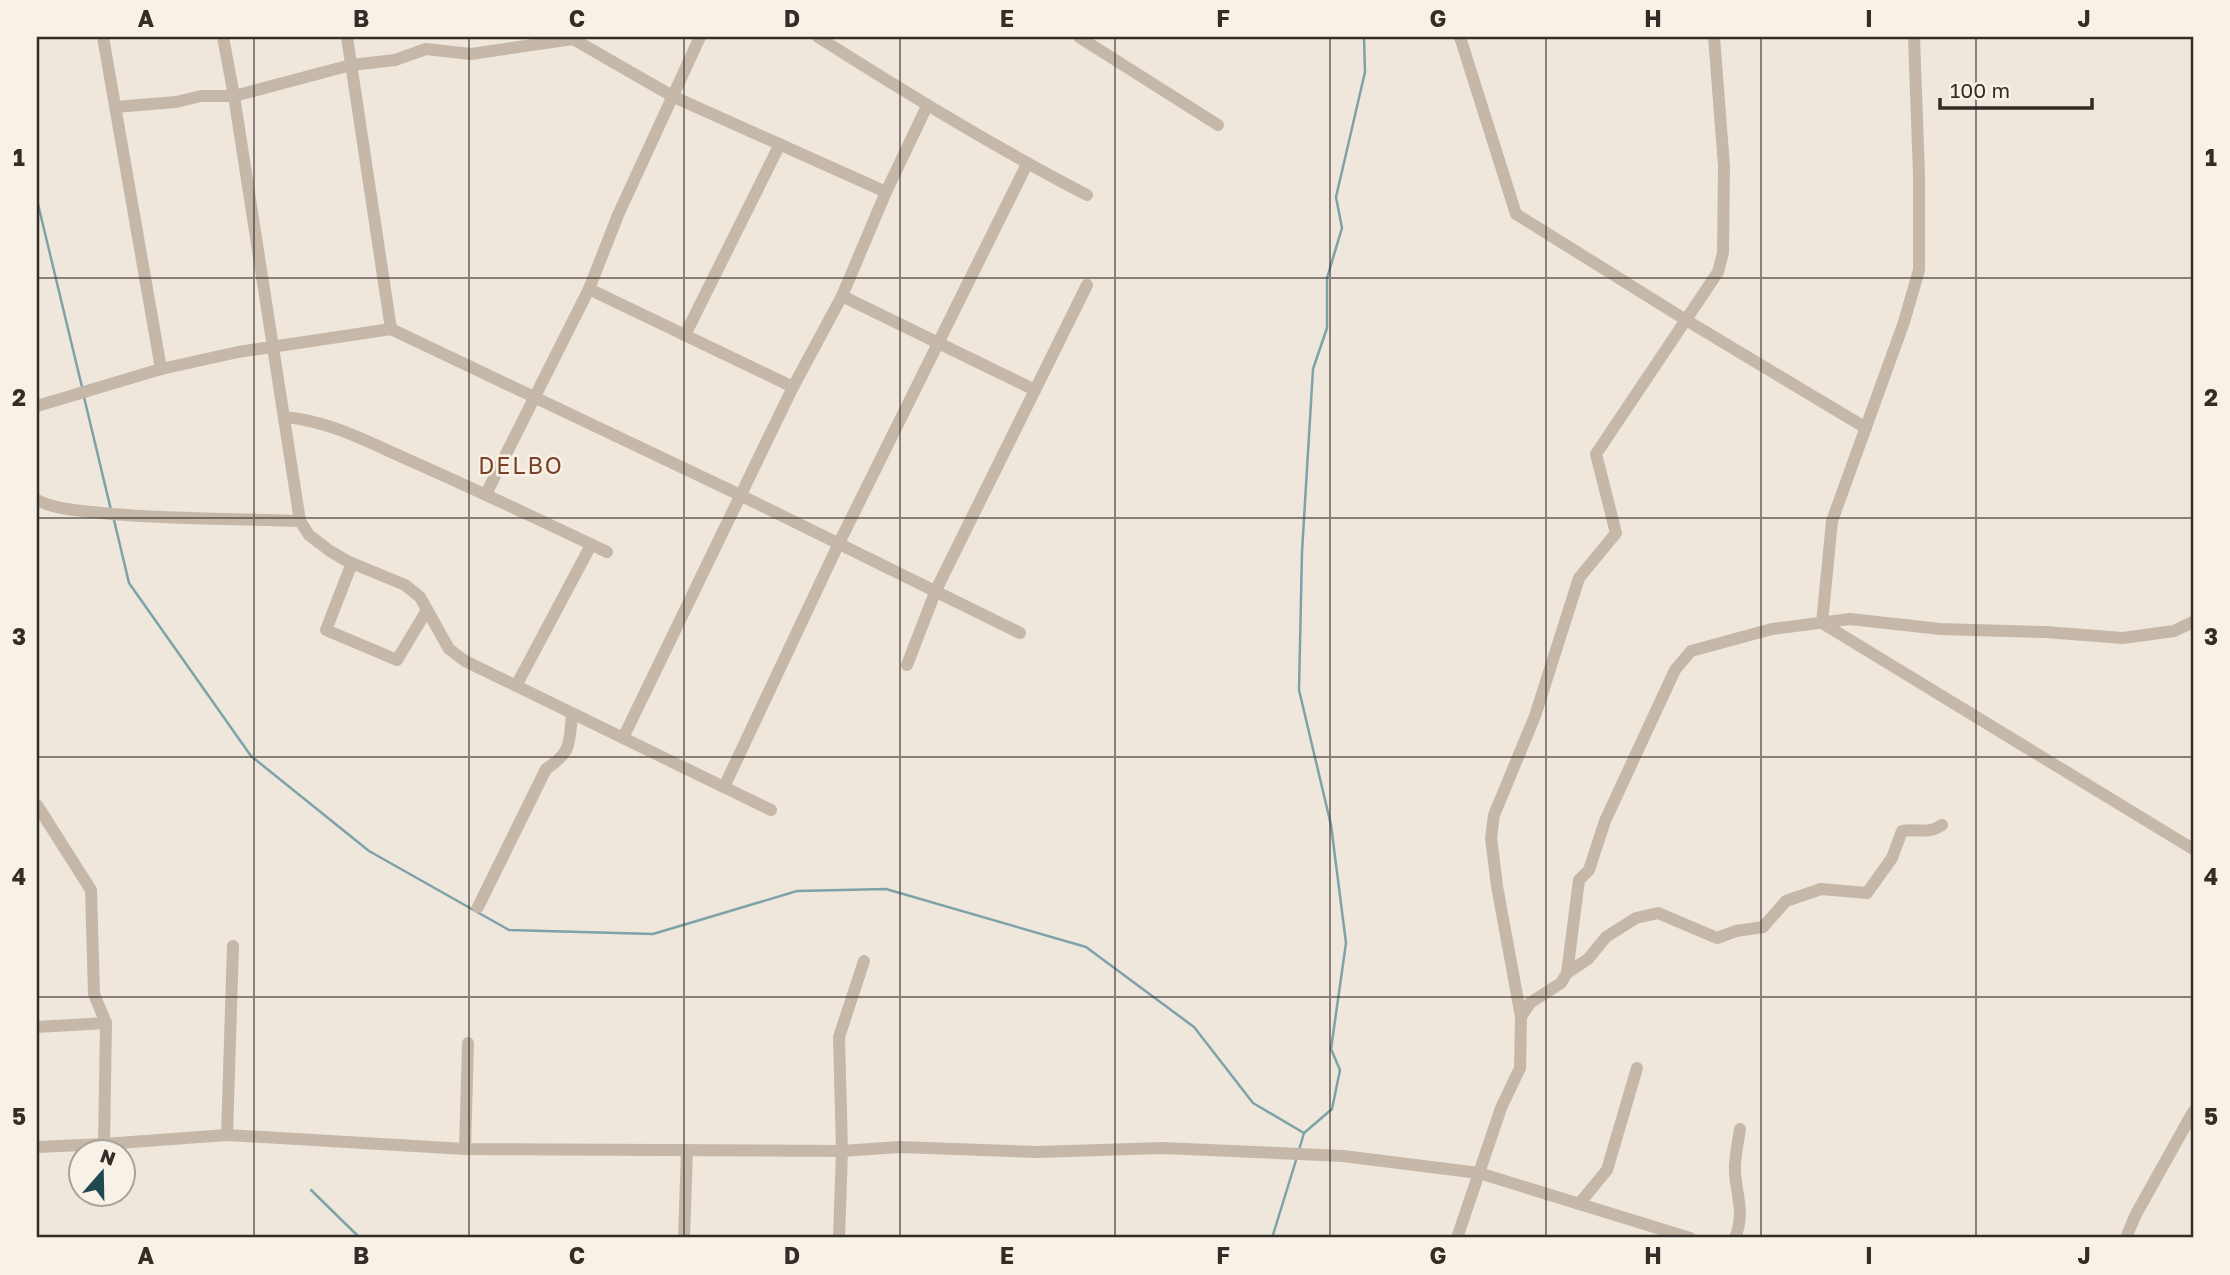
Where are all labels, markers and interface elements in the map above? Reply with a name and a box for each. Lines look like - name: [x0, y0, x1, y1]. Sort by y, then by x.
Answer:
- text: A: [138, 4, 155, 32]
- text: B: [353, 4, 369, 32]
- text: C: [569, 4, 585, 32]
- text: D: [784, 4, 800, 32]
- text: E: [1000, 4, 1014, 32]
- text: F: [1216, 4, 1230, 32]
- text: G: [1430, 4, 1446, 32]
- text: H: [1644, 4, 1662, 32]
- text: I: [1865, 4, 1873, 32]
- text: J: [2077, 4, 2091, 32]
- scale bar: [1940, 66, 2092, 110]
- text: 100 m: [1950, 77, 2010, 103]
- text: 1: [13, 143, 25, 171]
- text: 1: [2205, 143, 2217, 171]
- text: 2: [12, 383, 26, 411]
- text: 2: [2204, 383, 2218, 411]
- district label: DELBO: [478, 451, 564, 479]
- text: 3: [12, 622, 26, 650]
- text: 3: [2204, 622, 2218, 650]
- text: 4: [12, 862, 26, 890]
- text: 4: [2204, 862, 2218, 890]
- text: 5: [12, 1102, 26, 1130]
- text: 5: [2204, 1102, 2218, 1130]
- north arrow: [66, 1138, 136, 1208]
- text: N: [97, 1143, 119, 1170]
- text: A: [138, 1241, 155, 1269]
- text: B: [353, 1241, 369, 1269]
- text: C: [569, 1241, 585, 1269]
- text: D: [784, 1241, 800, 1269]
- text: E: [1000, 1241, 1014, 1269]
- text: F: [1216, 1241, 1230, 1269]
- text: G: [1430, 1241, 1446, 1269]
- text: H: [1644, 1241, 1662, 1269]
- text: I: [1865, 1241, 1873, 1269]
- text: J: [2077, 1241, 2091, 1269]

